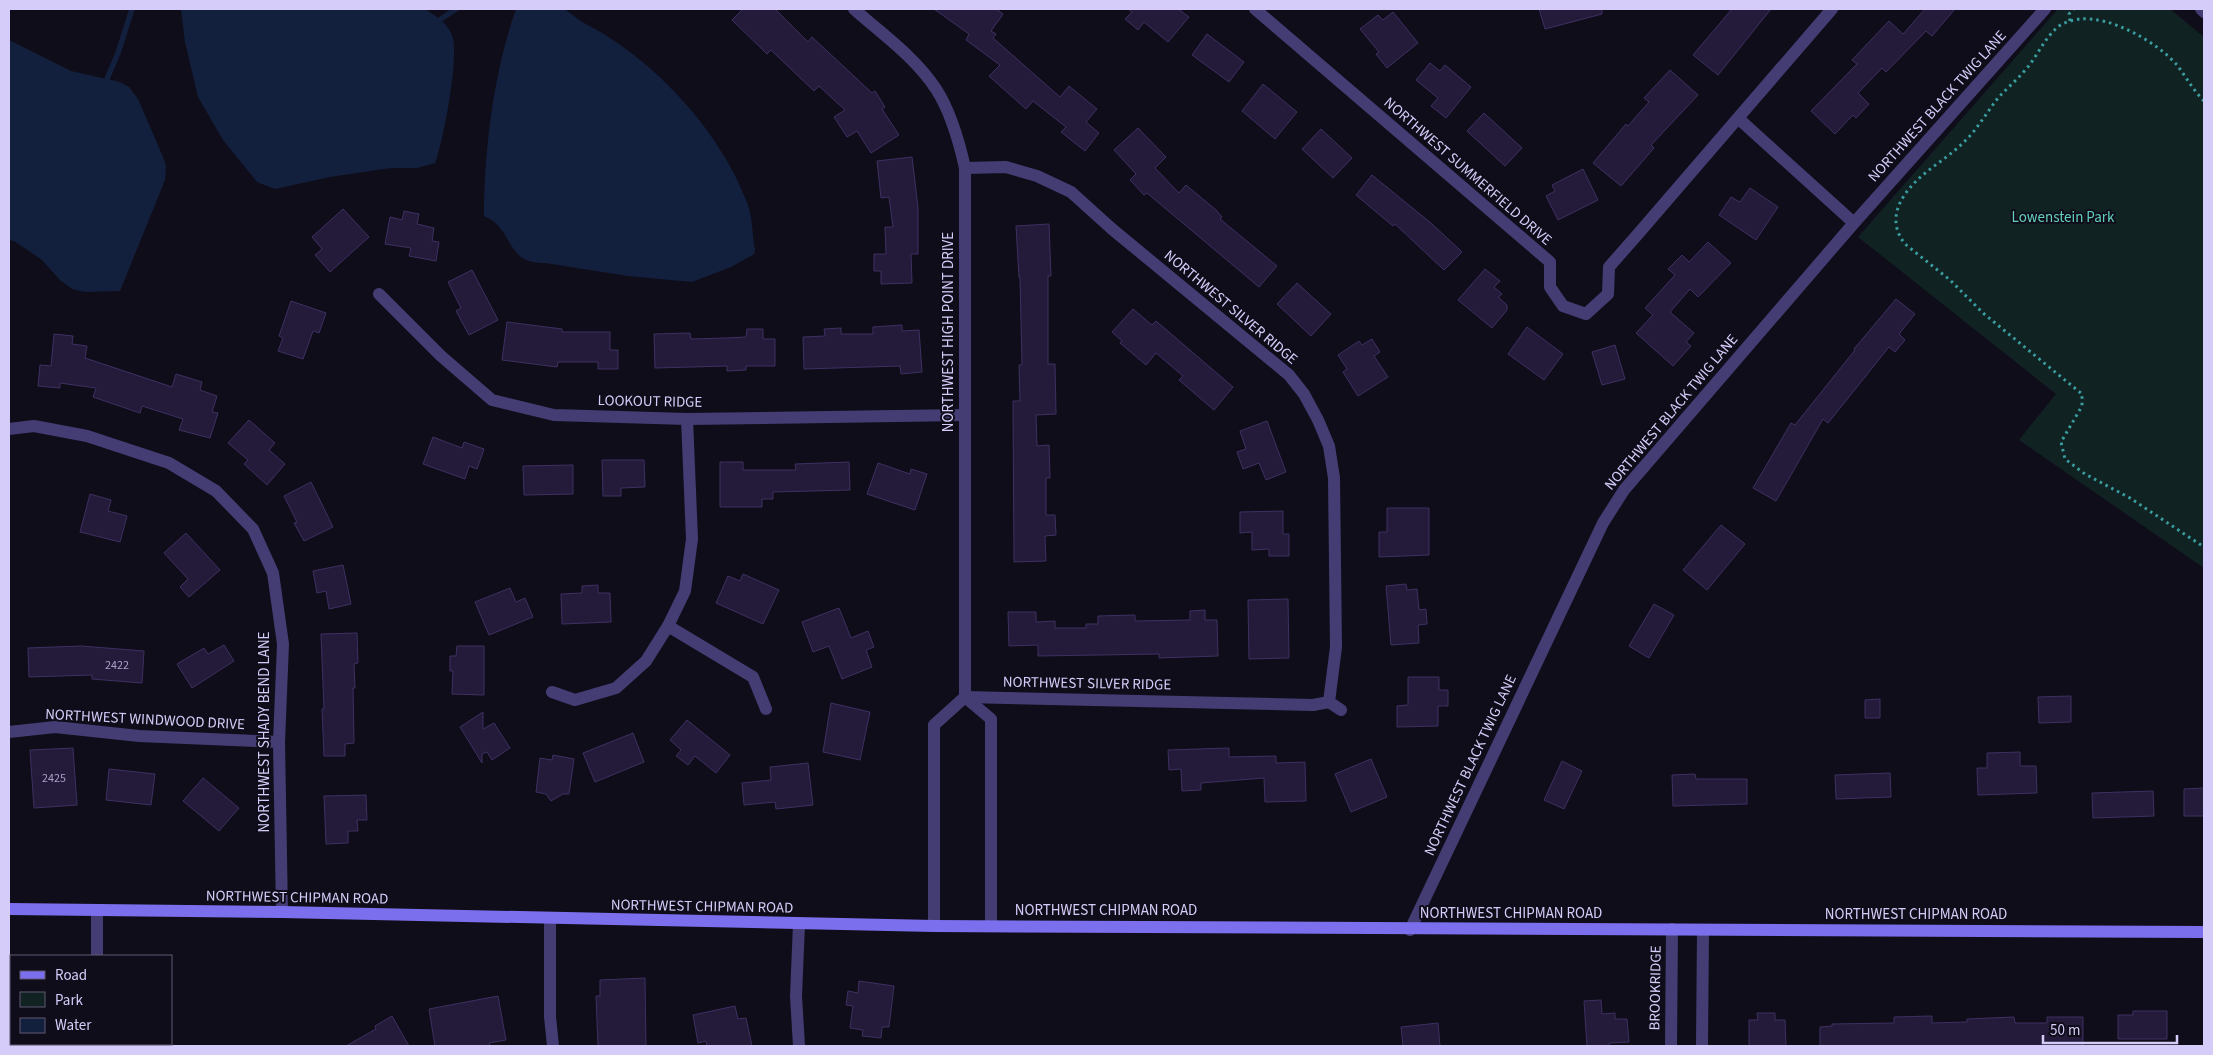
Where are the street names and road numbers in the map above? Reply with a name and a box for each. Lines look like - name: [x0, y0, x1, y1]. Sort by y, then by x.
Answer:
- street label: NORTHWEST BLACK TWIG LANE: [1863, 26, 2011, 187]
- street label: NORTHWEST SUMMERFIELD DRIVE: [1379, 92, 1556, 250]
- street label: NORTHWEST HIGH POINT DRIVE: [938, 232, 959, 432]
- street label: NORTHWEST SILVER RIDGE: [1159, 245, 1302, 370]
- street label: NORTHWEST BLACK TWIG LANE: [1600, 330, 1743, 495]
- street label: LOOKOUT RIDGE: [597, 390, 703, 413]
- street label: NORTHWEST SHADY BEND LANE: [254, 631, 275, 833]
- street label: NORTHWEST BLACK TWIG LANE: [1419, 671, 1522, 859]
- street label: NORTHWEST SILVER RIDGE: [1003, 672, 1171, 695]
- street label: NORTHWEST WINDWOOD DRIVE: [45, 704, 245, 735]
- street label: NORTHWEST CHIPMAN ROAD: [206, 885, 388, 910]
- street label: NORTHWEST CHIPMAN ROAD: [611, 894, 793, 919]
- street label: NORTHWEST CHIPMAN ROAD: [1015, 900, 1197, 921]
- street label: NORTHWEST CHIPMAN ROAD: [1420, 903, 1602, 924]
- street label: NORTHWEST CHIPMAN ROAD: [1825, 904, 2007, 925]
- street label: BROOKRIDGE: [1644, 945, 1667, 1031]

